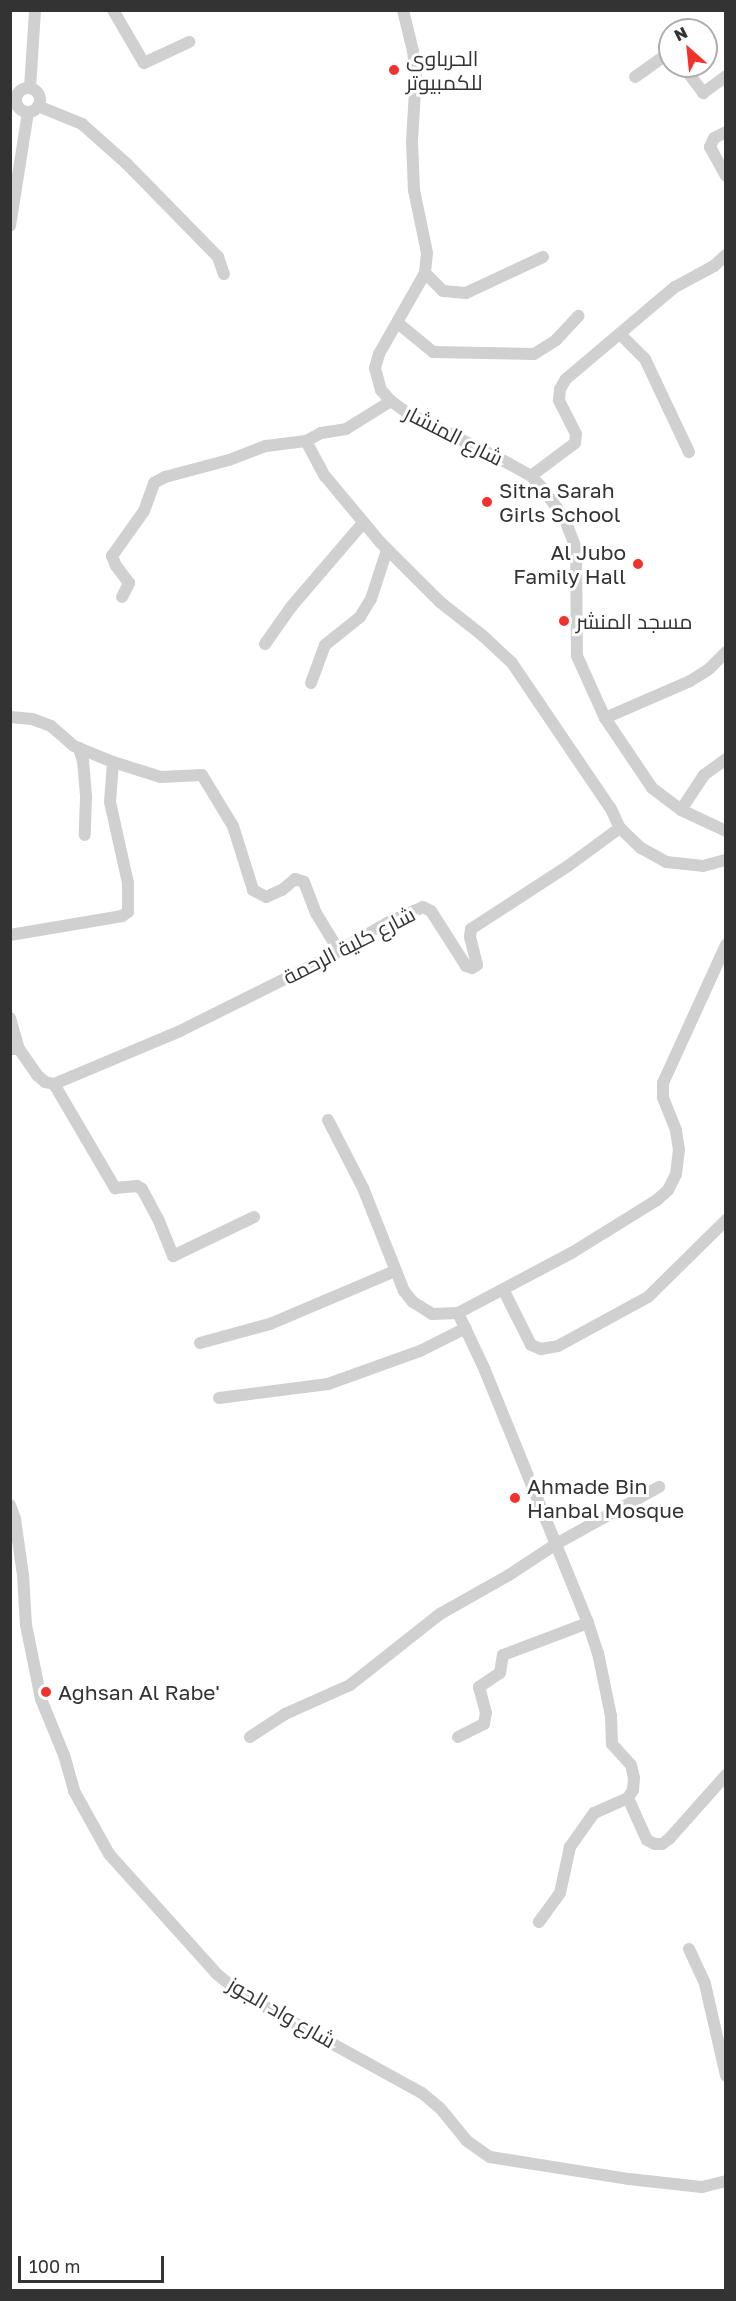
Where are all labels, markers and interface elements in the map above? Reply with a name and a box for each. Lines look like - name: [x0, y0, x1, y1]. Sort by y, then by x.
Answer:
- north arrow: [658, 18, 718, 78]
- text: N: [671, 22, 691, 45]
- place label: الحرباوي للكمبيوتر: [406, 45, 483, 95]
- marker: الحرباوي للكمبيوتر: [387, 63, 401, 77]
- street label: شارع المنشار: [400, 399, 508, 471]
- place label: Sitna Sarah Girls School: [499, 477, 620, 527]
- marker: Sitna Sarah Girls School: [480, 495, 494, 509]
- place label: Al Jubo Family Hall: [513, 539, 626, 589]
- marker: Al Jubo Family Hall: [631, 557, 645, 571]
- place label: مسجد المنشر: [576, 608, 692, 634]
- marker: مسجد المنشر: [557, 614, 571, 628]
- street label: شارع كلية الرحمة: [279, 901, 419, 989]
- place label: Ahmade Bin Hanbal Mosque: [527, 1473, 684, 1523]
- marker: Ahmade Bin Hanbal Mosque: [508, 1491, 522, 1505]
- place label: Aghsan Al Rabe': [58, 1679, 220, 1705]
- marker: Aghsan Al Rabe': [39, 1685, 53, 1699]
- street label: شارع واد الجوز: [224, 1971, 340, 2053]
- scale bar: [21, 2244, 166, 2282]
- text: 100 m: [29, 2255, 80, 2277]

